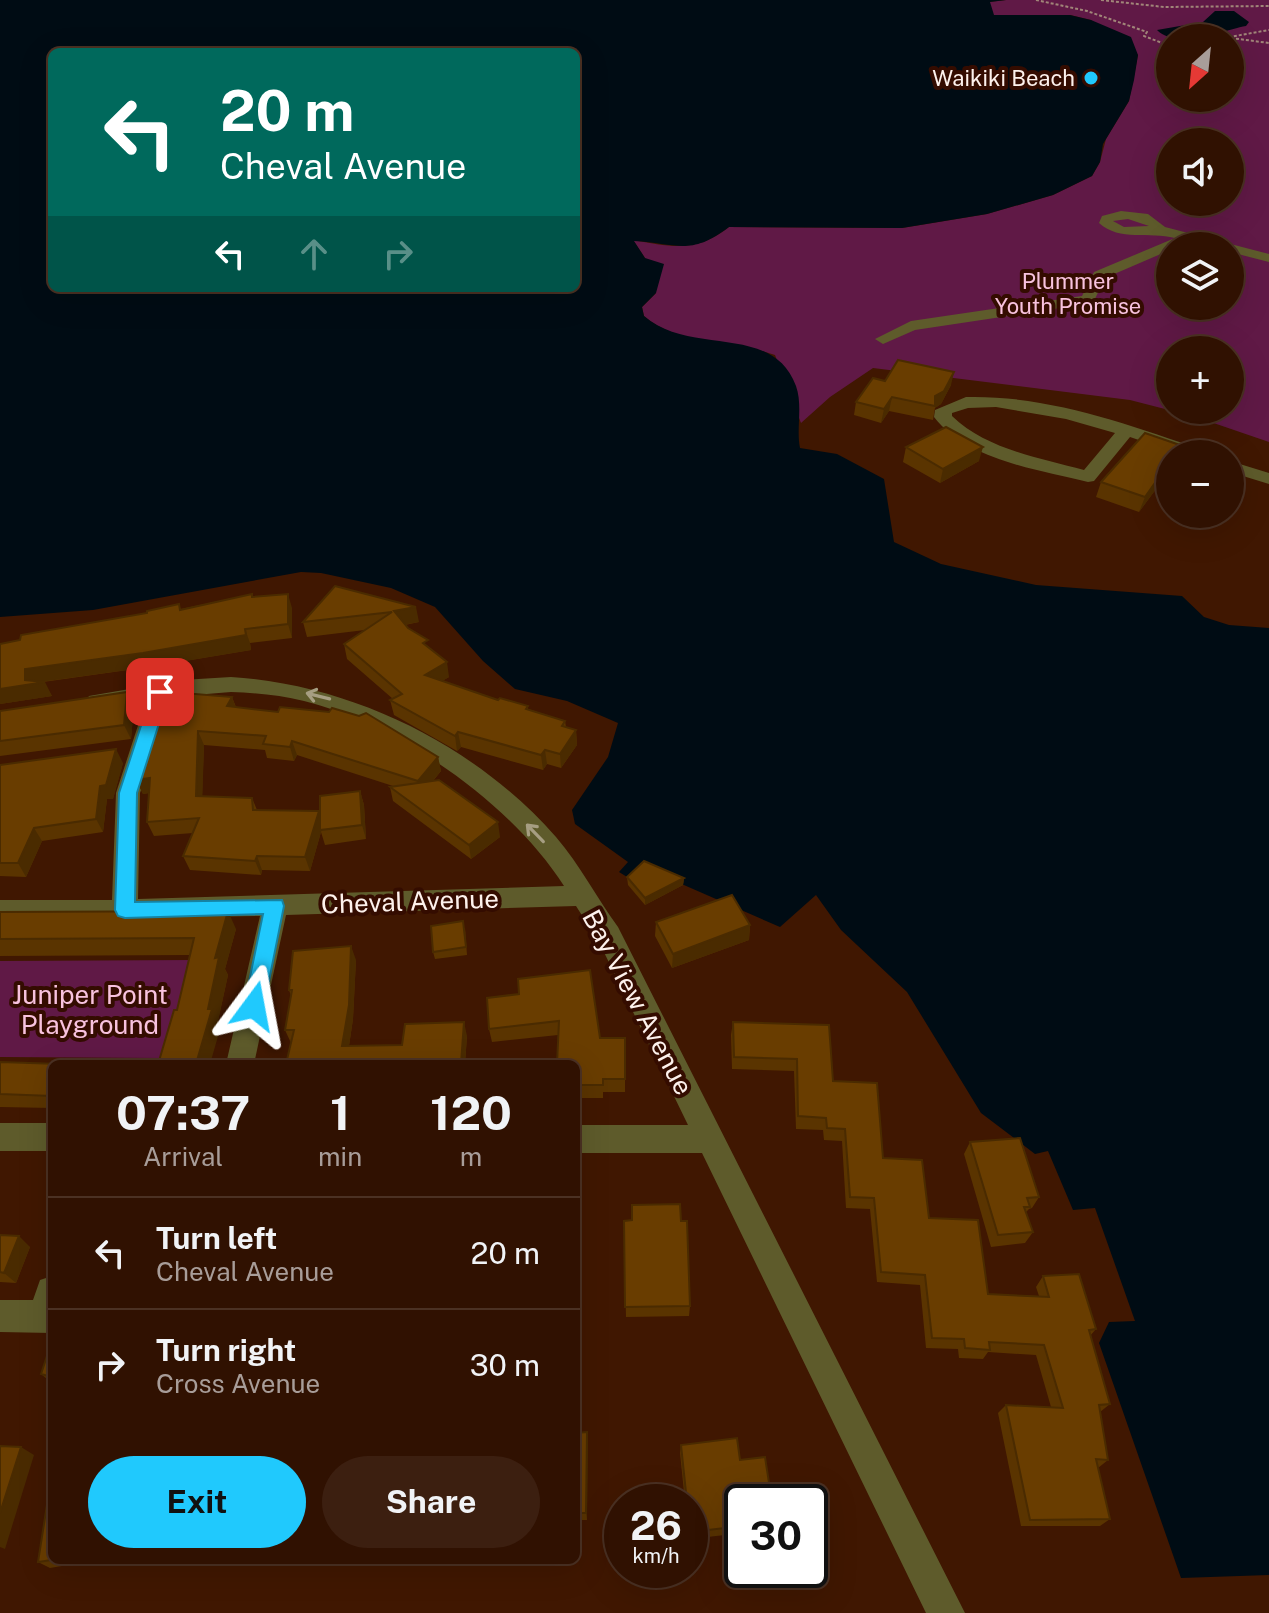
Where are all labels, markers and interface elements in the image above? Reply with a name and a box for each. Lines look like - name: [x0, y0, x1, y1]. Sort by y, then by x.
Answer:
- north arrow: [1156, 24, 1244, 112]
- map controls: [1156, 24, 1244, 528]
- place label: Waikiki Beach: [932, 65, 1075, 91]
- marker: Waikiki Beach: [1082, 69, 1100, 87]
- text: 20 m: [220, 78, 354, 144]
- icon: left: [88, 80, 192, 184]
- button: sound: [1156, 128, 1244, 216]
- text: Cheval Avenue: [220, 145, 467, 187]
- icon: left: [208, 232, 252, 276]
- icon: ahead: [292, 232, 336, 276]
- icon: right: [376, 232, 420, 276]
- button: layers: [1156, 232, 1244, 320]
- park label: Plummer Youth Promise: [995, 268, 1141, 319]
- button: +: [1156, 336, 1244, 424]
- button: −: [1156, 440, 1244, 528]
- pin: [126, 658, 194, 726]
- icon: arrive: [138, 670, 182, 714]
- one-way arrow: [305, 688, 331, 703]
- one-way arrow: [526, 824, 545, 843]
- street label: Cheval Avenue: [320, 882, 500, 920]
- street label: Bay View Avenue: [576, 904, 700, 1100]
- position arrow: [212, 964, 296, 1048]
- park label: Juniper Point Playground: [12, 979, 168, 1040]
- text: 07:37: [116, 1084, 250, 1141]
- text: 1: [330, 1084, 350, 1141]
- text: 120: [430, 1084, 512, 1141]
- text: Arrival: [143, 1141, 223, 1172]
- text: min: [318, 1141, 362, 1172]
- text: m: [460, 1141, 482, 1172]
- text: Turn left: [156, 1220, 277, 1256]
- icon: left: [88, 1231, 132, 1275]
- text: 20 m: [471, 1235, 540, 1271]
- text: Cheval Avenue: [156, 1256, 334, 1287]
- text: Turn right: [156, 1332, 296, 1368]
- icon: right: [88, 1343, 132, 1387]
- text: 30 m: [470, 1347, 540, 1383]
- text: Cross Avenue: [156, 1368, 320, 1399]
- button: Exit: [88, 1456, 306, 1548]
- button: Share: [322, 1456, 540, 1548]
- speed limit sign: 30: [724, 1484, 828, 1588]
- text: 26: [630, 1502, 682, 1549]
- text: km/h: [632, 1544, 680, 1568]

